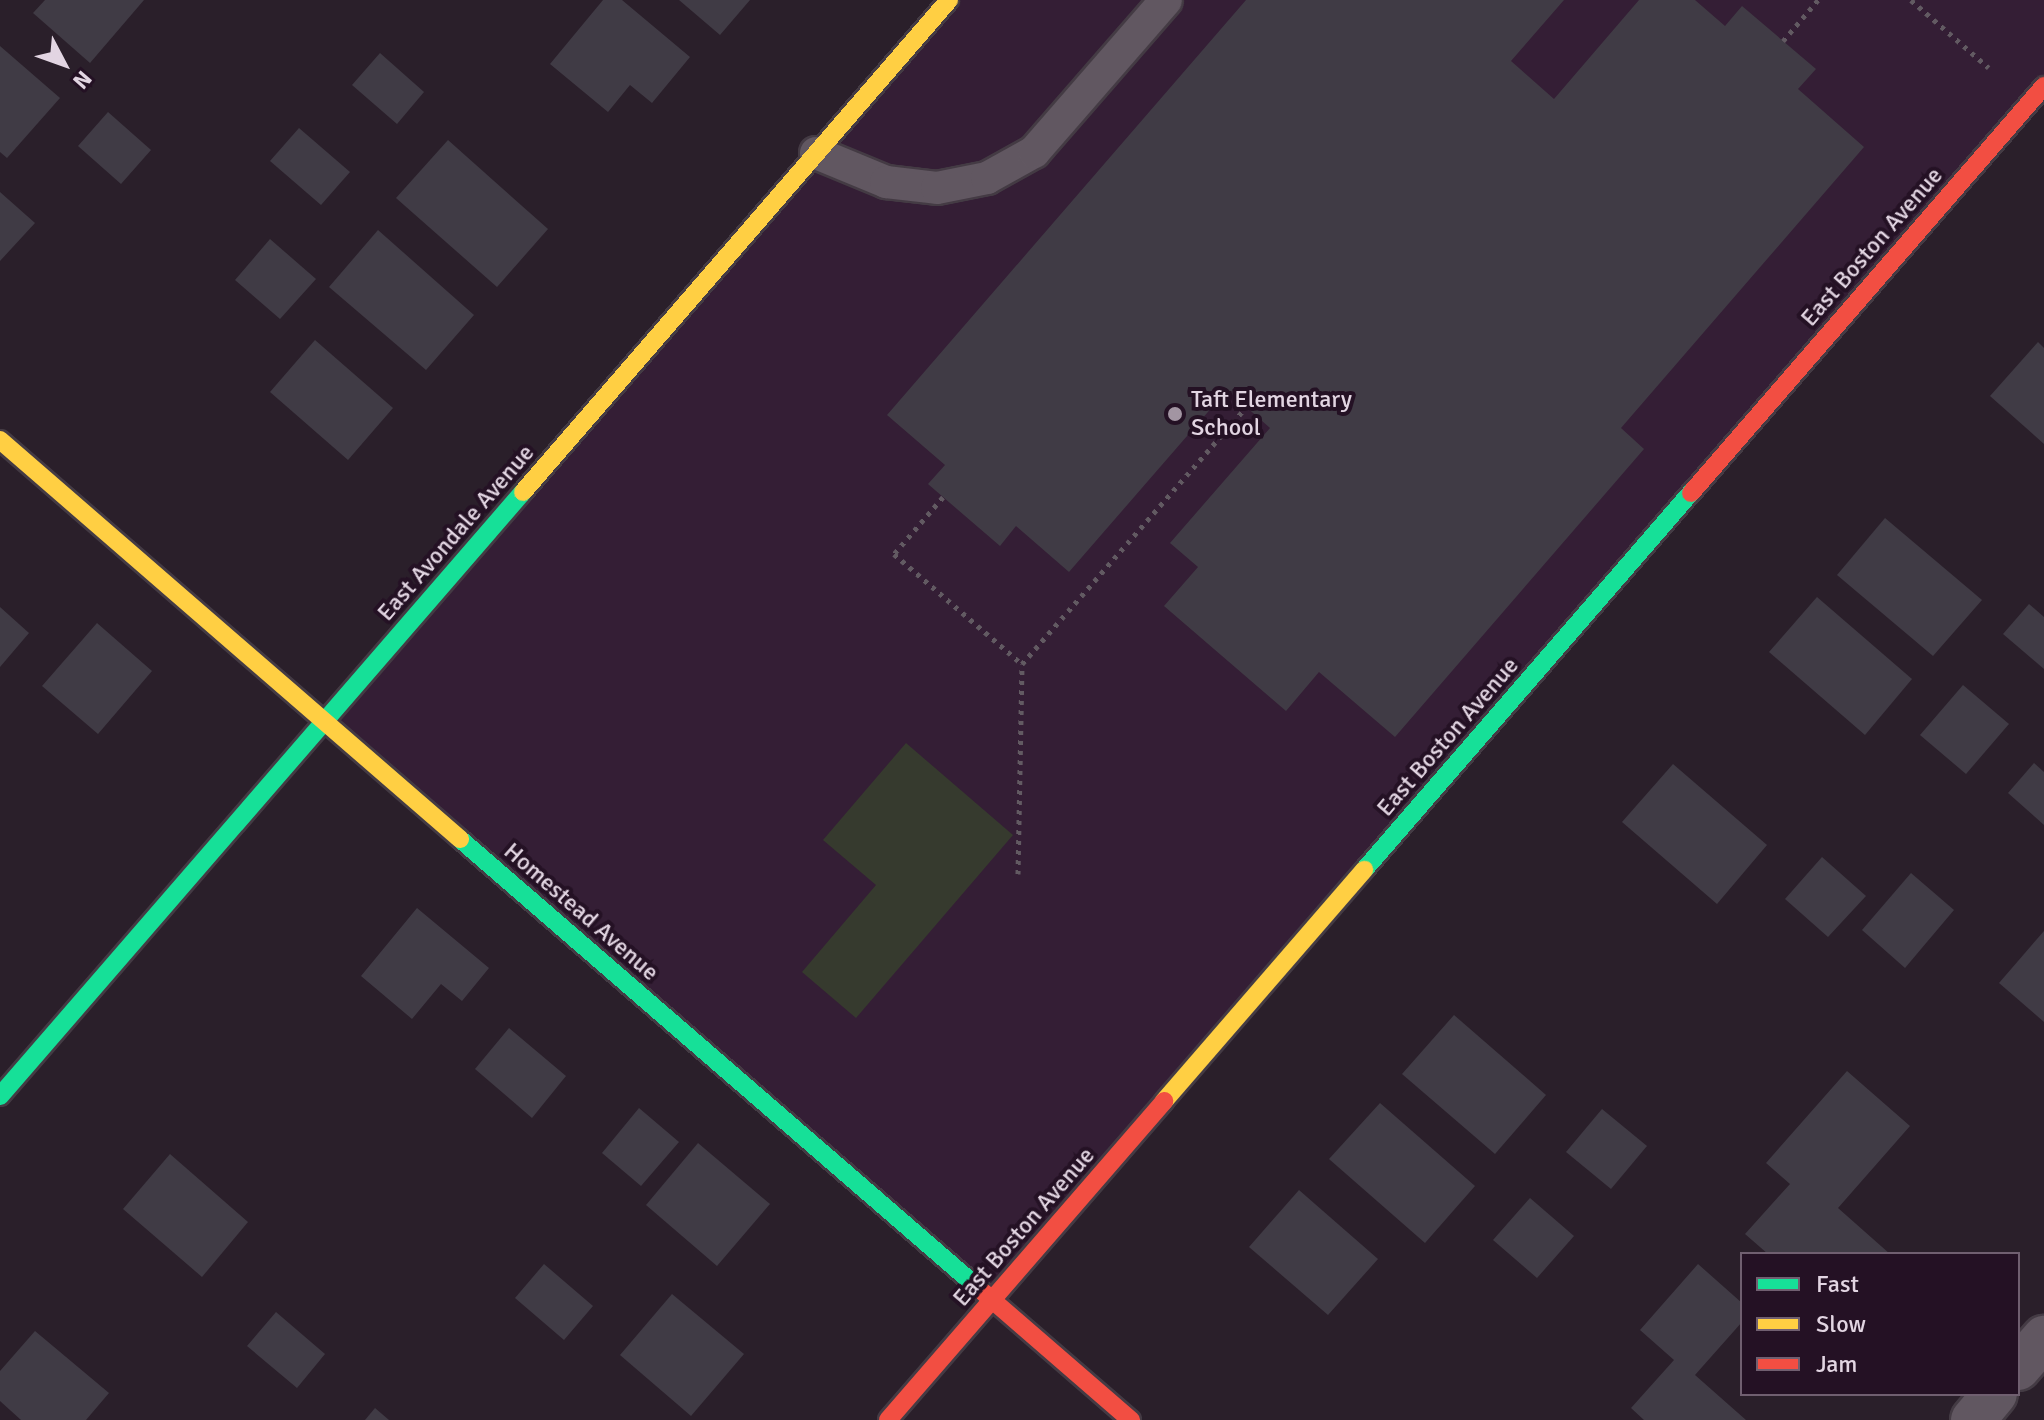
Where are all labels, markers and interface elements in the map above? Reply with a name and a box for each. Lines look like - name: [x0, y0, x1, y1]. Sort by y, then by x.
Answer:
- north arrow: [24, 24, 104, 104]
- text: N: [67, 65, 98, 95]
- street label: East Boston Avenue: [1795, 162, 1949, 332]
- place label: Taft Elementary School: [1191, 386, 1352, 442]
- marker: Taft Elementary School: [1166, 405, 1184, 423]
- street label: East Avondale Avenue: [372, 439, 540, 627]
- street label: East Boston Avenue: [1371, 652, 1525, 822]
- street label: Homestead Avenue: [498, 837, 664, 987]
- street label: East Boston Avenue: [947, 1142, 1101, 1312]
- legend: [1740, 1252, 2020, 1396]
- text: Fast: [1816, 1269, 1859, 1299]
- text: Slow: [1816, 1309, 1866, 1339]
- text: Jam: [1816, 1349, 1857, 1379]

